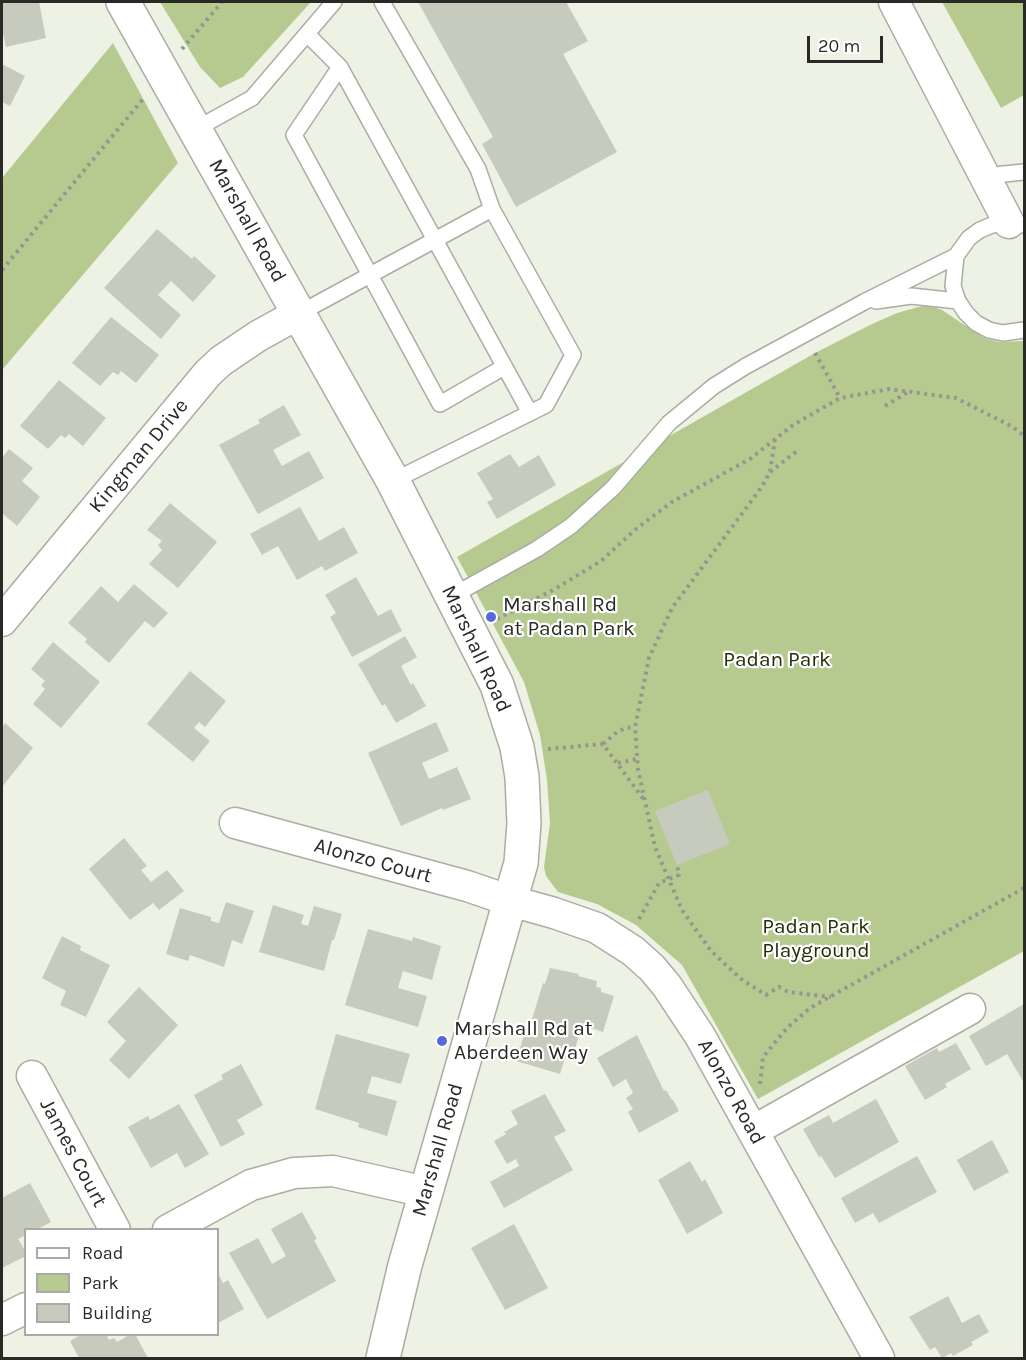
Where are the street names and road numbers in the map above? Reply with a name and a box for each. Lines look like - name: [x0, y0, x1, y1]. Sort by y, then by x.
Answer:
- street label: Marshall Road: [203, 155, 291, 287]
- street label: Kingman Drive: [84, 394, 194, 518]
- street label: Marshall Road: [436, 581, 516, 717]
- street label: Alonzo Court: [311, 833, 435, 889]
- street label: Alonzo Road: [692, 1035, 770, 1149]
- street label: Marshall Road: [407, 1081, 469, 1219]
- street label: James Court: [34, 1095, 112, 1211]

